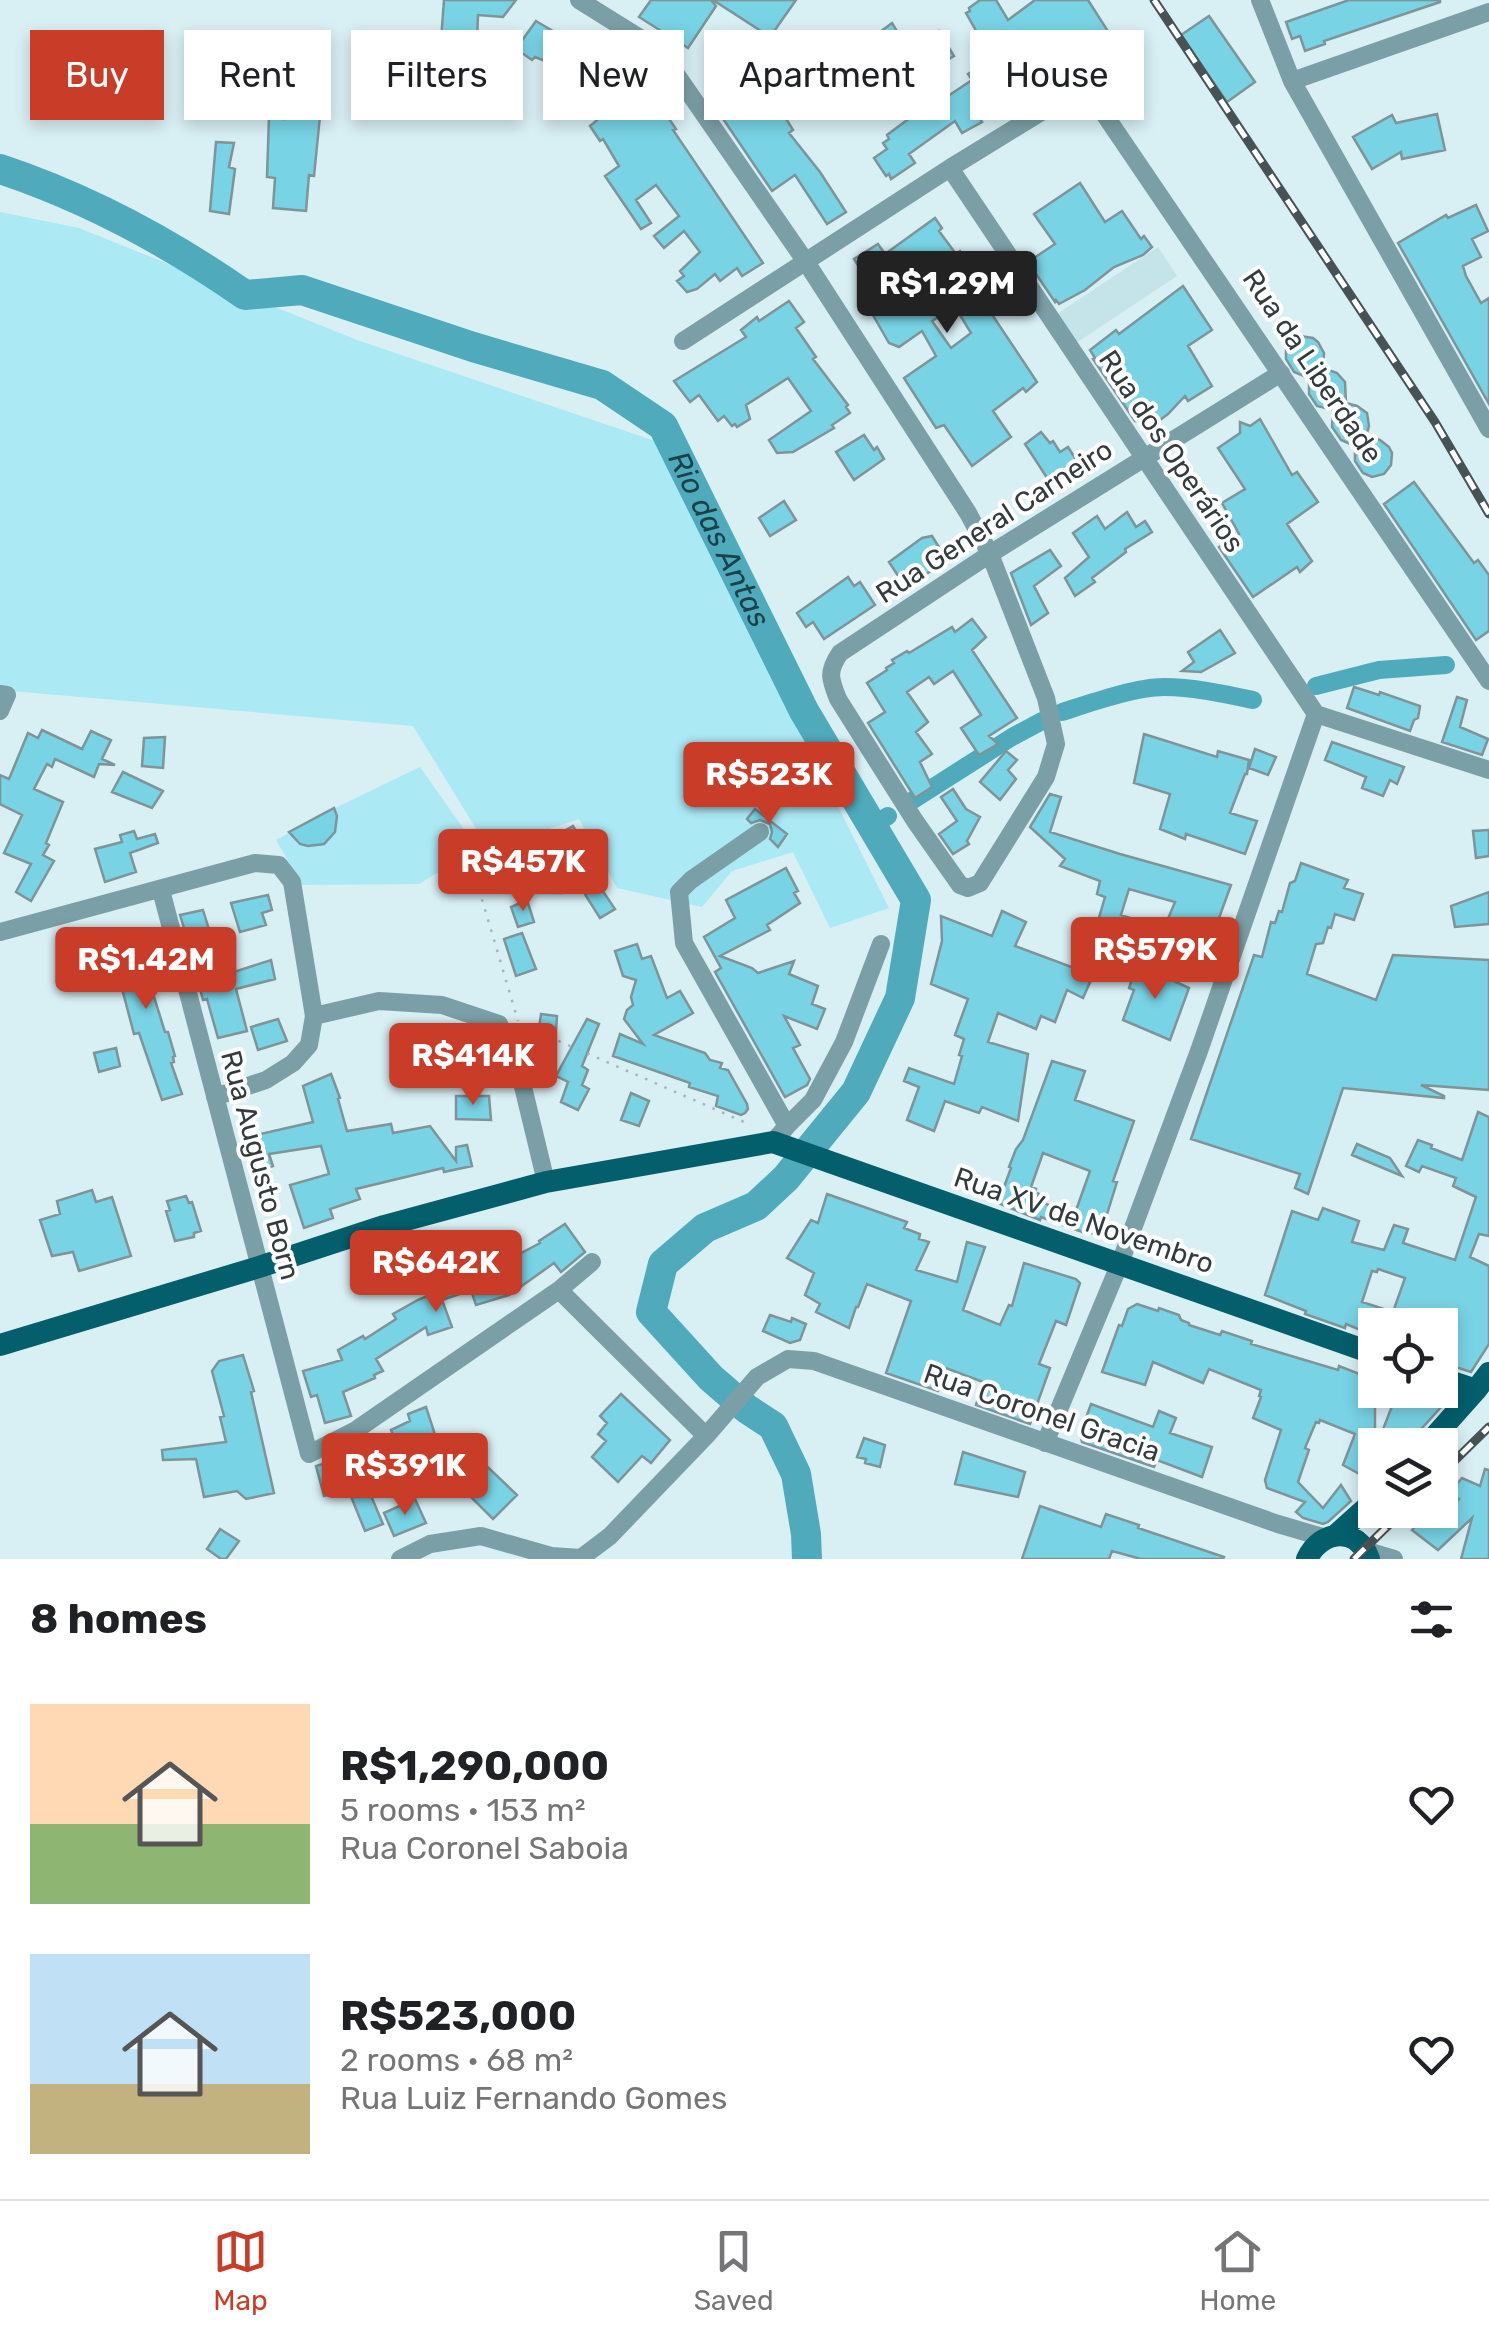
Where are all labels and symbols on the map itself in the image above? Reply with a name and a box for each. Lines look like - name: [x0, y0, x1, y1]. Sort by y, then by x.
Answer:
- pin: R$1.29M: [855, 251, 1039, 336]
- street label: Rua da Liberdade: [1236, 263, 1390, 469]
- street label: Rua dos Operários: [1092, 344, 1251, 558]
- street label: Rua General Carneiro: [870, 433, 1119, 610]
- water label: Rio das Antas: [660, 445, 778, 633]
- pin: R$523K: [688, 742, 850, 827]
- pin: R$457K: [442, 829, 604, 914]
- pin: R$579K: [1074, 917, 1236, 1002]
- pin: R$1.42M: [54, 927, 238, 1012]
- pin: R$414K: [392, 1023, 554, 1108]
- street label: Rua Augusto Born: [214, 1047, 307, 1284]
- street label: Rua XV de Novembro: [950, 1161, 1218, 1280]
- pin: R$642K: [355, 1230, 517, 1315]
- street label: Rua Coronel Gracia: [919, 1357, 1164, 1468]
- pin: R$391K: [324, 1433, 486, 1518]

